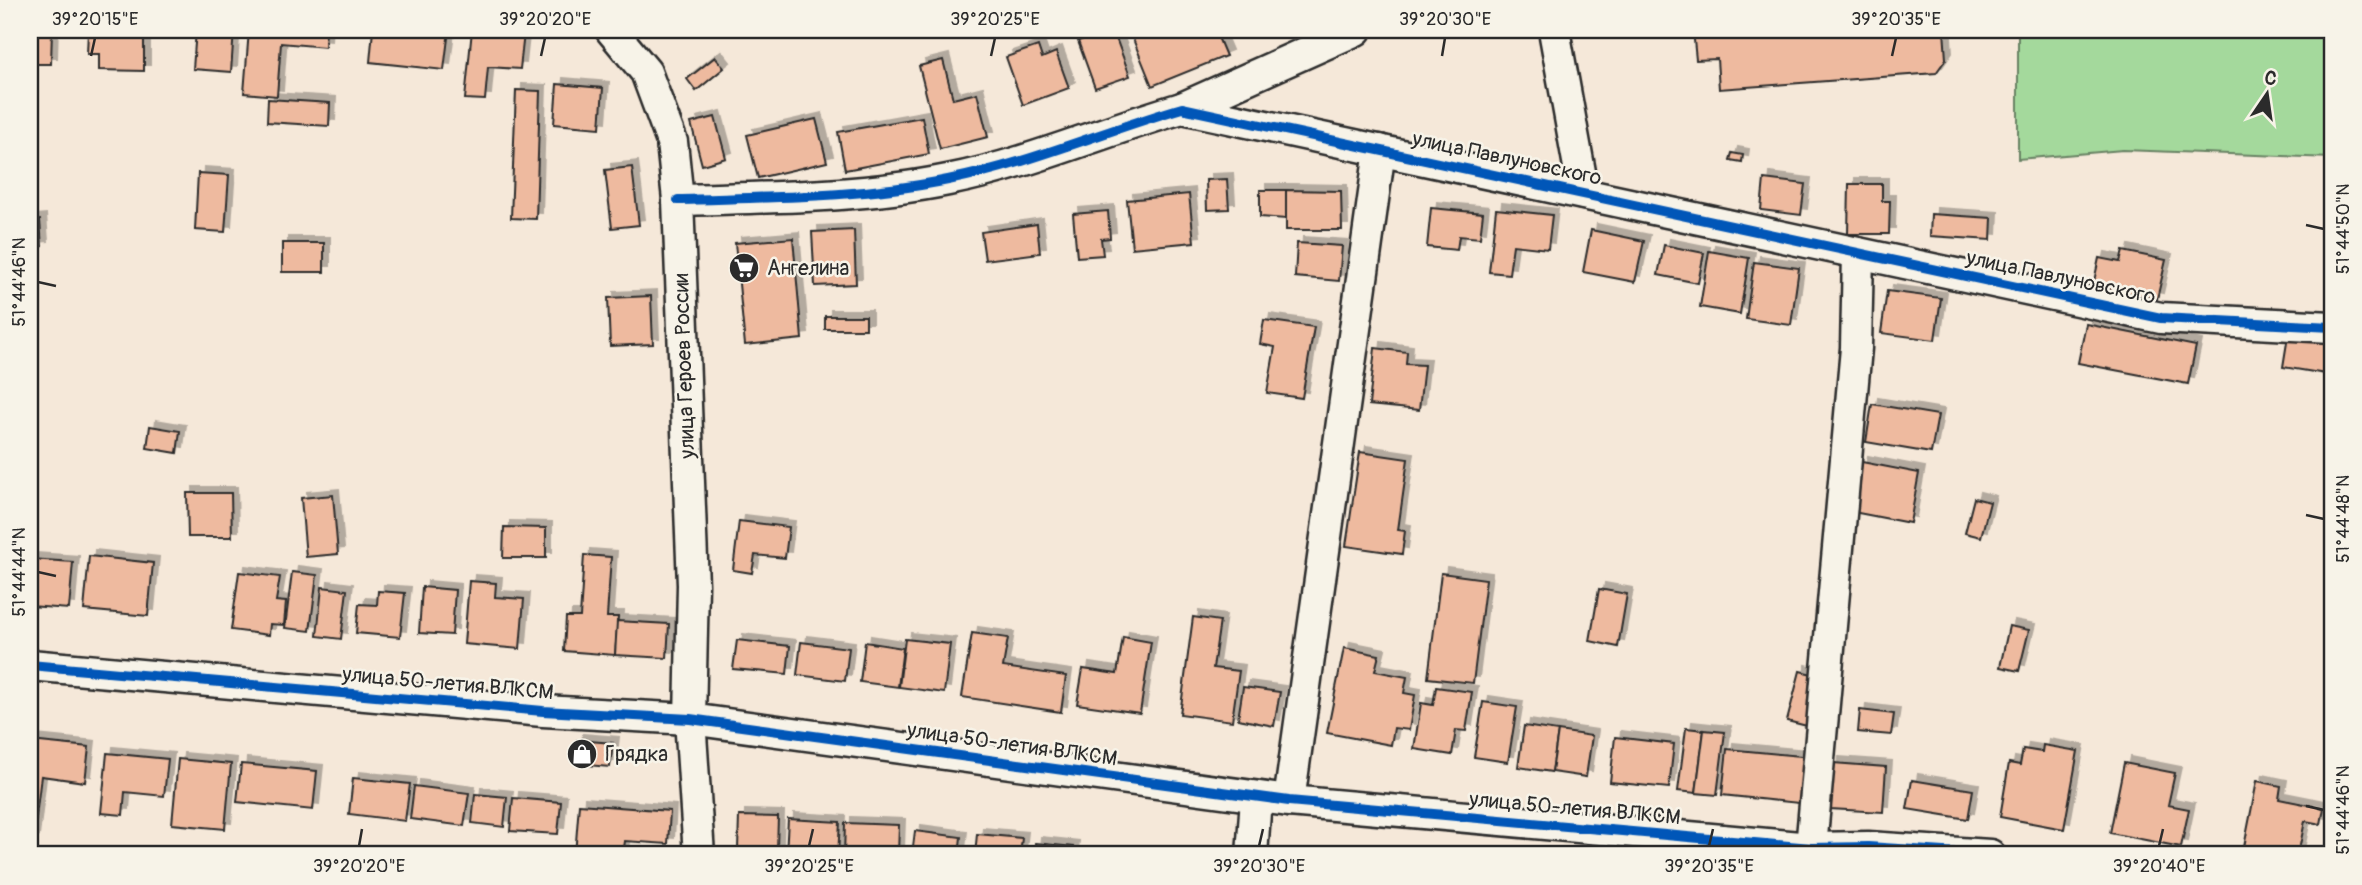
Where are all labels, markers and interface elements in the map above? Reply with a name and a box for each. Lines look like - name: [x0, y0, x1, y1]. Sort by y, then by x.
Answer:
- text: 39°20'15"E: [52, 8, 138, 31]
- text: 39°20'20"E: [499, 8, 591, 31]
- text: 39°20'25"E: [950, 8, 1040, 31]
- text: 39°20'30"E: [1399, 8, 1491, 31]
- text: 39°20'35"E: [1851, 8, 1941, 31]
- north arrow: [2232, 60, 2302, 130]
- text: С: [2262, 65, 2279, 91]
- street label: улица Павлуновского: [1409, 125, 1604, 192]
- text: 51°44'50"N: [2332, 184, 2355, 274]
- text: 51°44'46"N: [8, 237, 31, 327]
- street label: улица Павлуновского: [1963, 244, 2158, 311]
- supermarket icon: Ангелина: [727, 251, 761, 285]
- place label: Ангелина: [767, 255, 849, 282]
- street label: улица Героев России: [668, 273, 701, 460]
- text: 51°44'48"N: [2332, 475, 2355, 563]
- text: 51°44'44"N: [8, 527, 31, 617]
- street label: улица 50-летия ВЛКСМ: [340, 661, 555, 706]
- street label: улица 50-летия ВЛКСМ: [904, 716, 1119, 773]
- shop icon: Грядка: [565, 737, 599, 771]
- place label: Грядка: [605, 741, 668, 768]
- text: 51°44'46"N: [2332, 765, 2355, 855]
- street label: улица 50-летия ВЛКСМ: [1467, 786, 1682, 831]
- text: 39°20'20"E: [313, 855, 405, 878]
- text: 39°20'25"E: [764, 855, 854, 878]
- text: 39°20'30"E: [1213, 855, 1305, 878]
- text: 39°20'35"E: [1664, 855, 1754, 878]
- text: 39°20'40"E: [2113, 855, 2205, 878]

